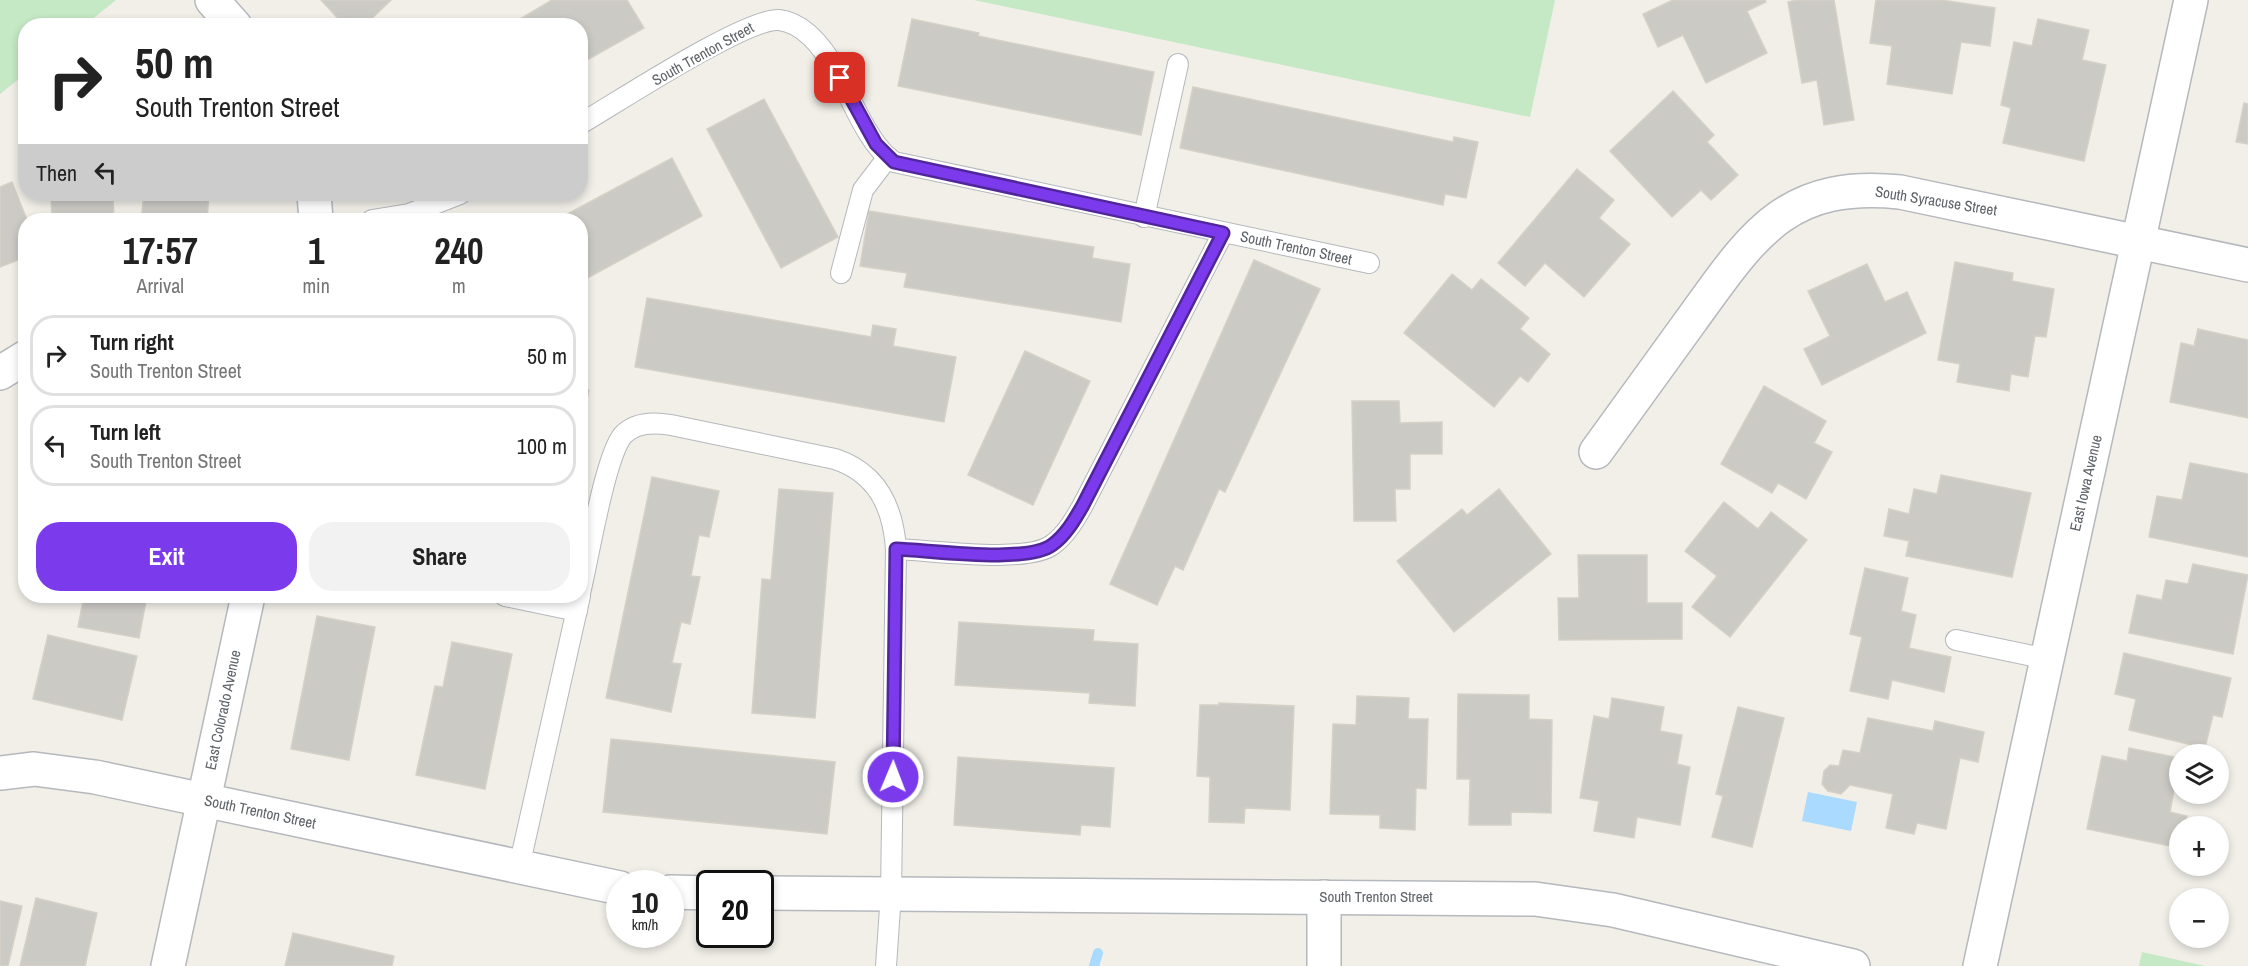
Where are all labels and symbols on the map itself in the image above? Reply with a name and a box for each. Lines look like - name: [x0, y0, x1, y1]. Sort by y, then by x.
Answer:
- street label: South Trenton Street: [648, 17, 758, 90]
- pin: [814, 52, 865, 103]
- street label: South Syracuse Street: [1874, 181, 1999, 221]
- street label: South Trenton Street: [1238, 225, 1354, 270]
- street label: East Iowa Avenue: [2064, 433, 2107, 533]
- street label: East Colorado Avenue: [200, 648, 246, 772]
- position arrow: [861, 745, 925, 809]
- street label: South Trenton Street: [202, 789, 318, 834]
- speed limit sign: 20: [696, 870, 774, 948]
- street label: South Trenton Street: [1319, 886, 1433, 907]

